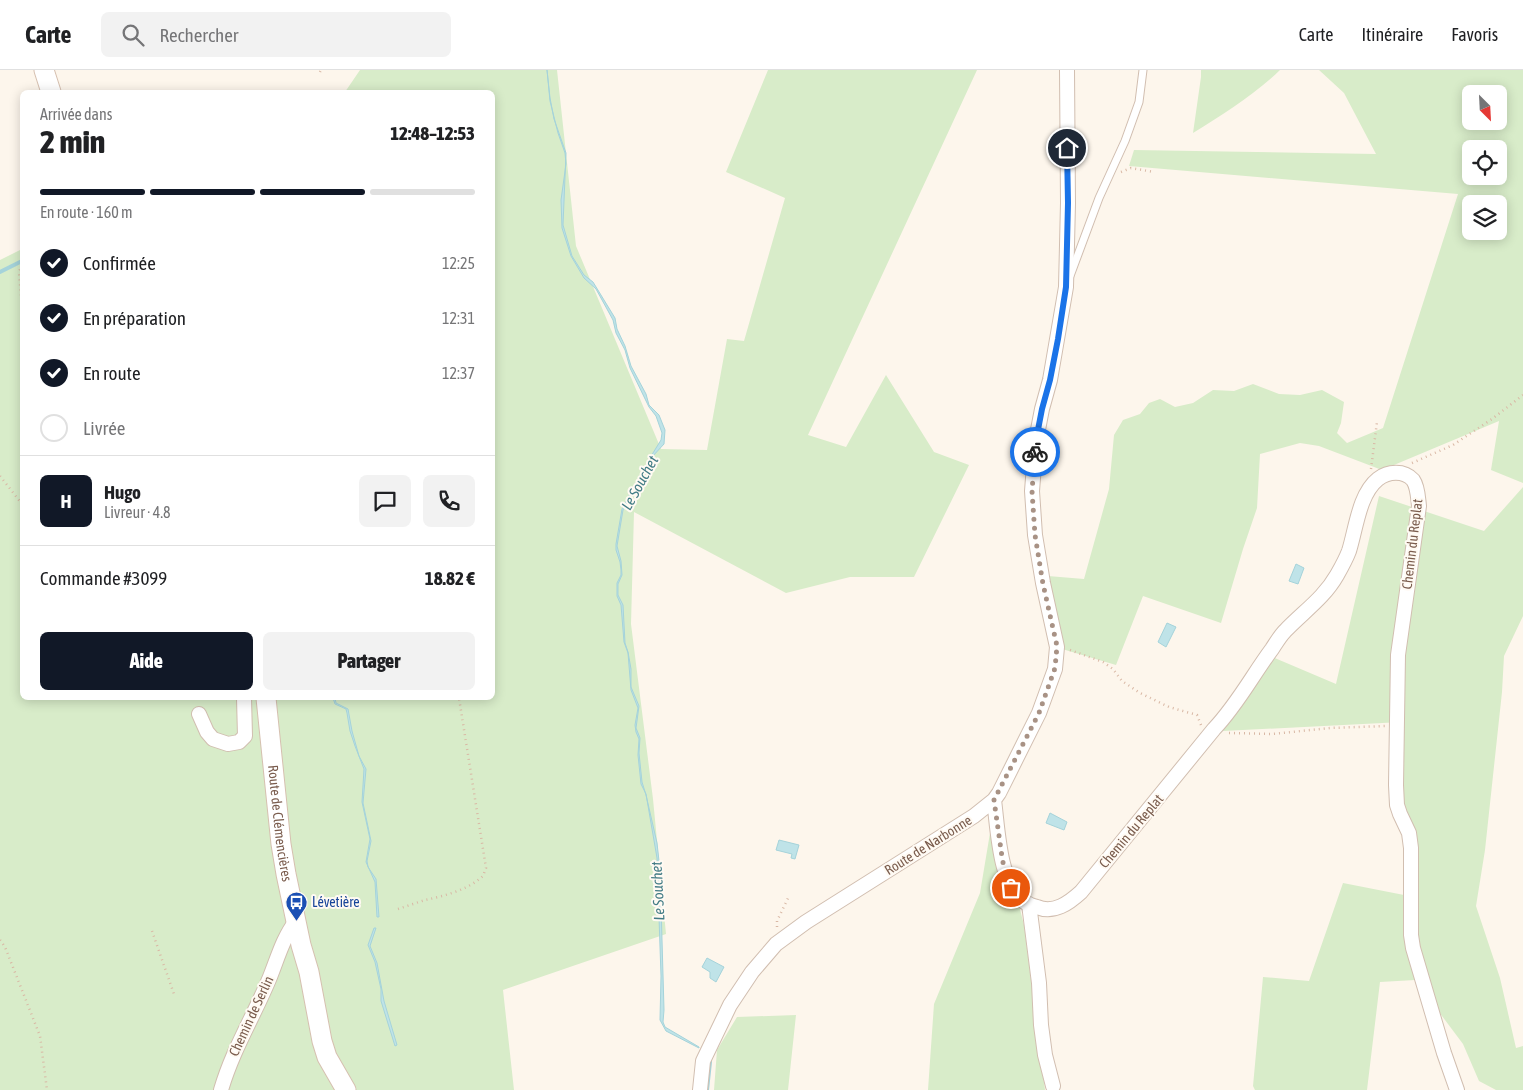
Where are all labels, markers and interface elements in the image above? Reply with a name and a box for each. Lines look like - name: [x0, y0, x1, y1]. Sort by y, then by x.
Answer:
- search box: [101, 12, 451, 57]
- text: Carte: [25, 21, 71, 48]
- icon: search: [119, 21, 147, 49]
- text: Rechercher: [159, 24, 238, 46]
- text: Carte: [1299, 24, 1333, 45]
- text: Itinéraire: [1361, 24, 1423, 45]
- text: Favoris: [1451, 24, 1498, 45]
- north arrow: [1462, 85, 1508, 130]
- map controls: [1462, 85, 1507, 240]
- text: Arrivée dans: [40, 105, 112, 123]
- text: 12:48–12:53: [390, 122, 475, 144]
- text: 2 min: [40, 123, 105, 160]
- pin: [1046, 127, 1088, 169]
- icon: home: [1053, 134, 1081, 162]
- button: locate: [1462, 140, 1507, 185]
- button: layers: [1462, 195, 1507, 240]
- text: En route · 160 m: [40, 203, 133, 221]
- icon: check: [40, 249, 68, 277]
- text: Confirmée: [83, 252, 156, 274]
- text: 12:25: [442, 254, 475, 272]
- icon: check: [40, 304, 68, 332]
- text: En préparation: [83, 307, 186, 329]
- text: 12:31: [442, 309, 475, 327]
- icon: check: [40, 359, 68, 387]
- text: En route: [83, 362, 141, 384]
- text: 12:37: [442, 364, 475, 382]
- text: Livrée: [83, 417, 125, 439]
- courier: [1010, 427, 1060, 477]
- icon: bike: [1021, 438, 1049, 466]
- water label: Le Souchet: [618, 452, 662, 513]
- button: chat: [359, 475, 411, 527]
- button: phone: [423, 475, 475, 527]
- text: Hugo: [104, 481, 141, 503]
- text: H: [60, 490, 72, 512]
- street label: Chemin du Replat: [1399, 498, 1425, 590]
- text: Livreur · 4.8: [104, 503, 171, 521]
- text: Commande #3099: [40, 567, 167, 589]
- text: 18.82 €: [425, 567, 475, 589]
- button: Aide: [40, 632, 253, 690]
- button: Partager: [263, 632, 475, 690]
- street label: Route de Clémencières: [265, 764, 295, 883]
- street label: Chemin du Replat: [1096, 791, 1166, 871]
- street label: Route de Narbonne: [882, 812, 974, 878]
- water label: Le Souchet: [647, 860, 668, 921]
- pin: [990, 867, 1032, 909]
- icon: bag: [997, 874, 1025, 902]
- bus stop icon: Lévetière: [284, 890, 308, 921]
- place label: Lévetière: [312, 894, 360, 910]
- street label: Chemin de Serlin: [225, 973, 277, 1059]

